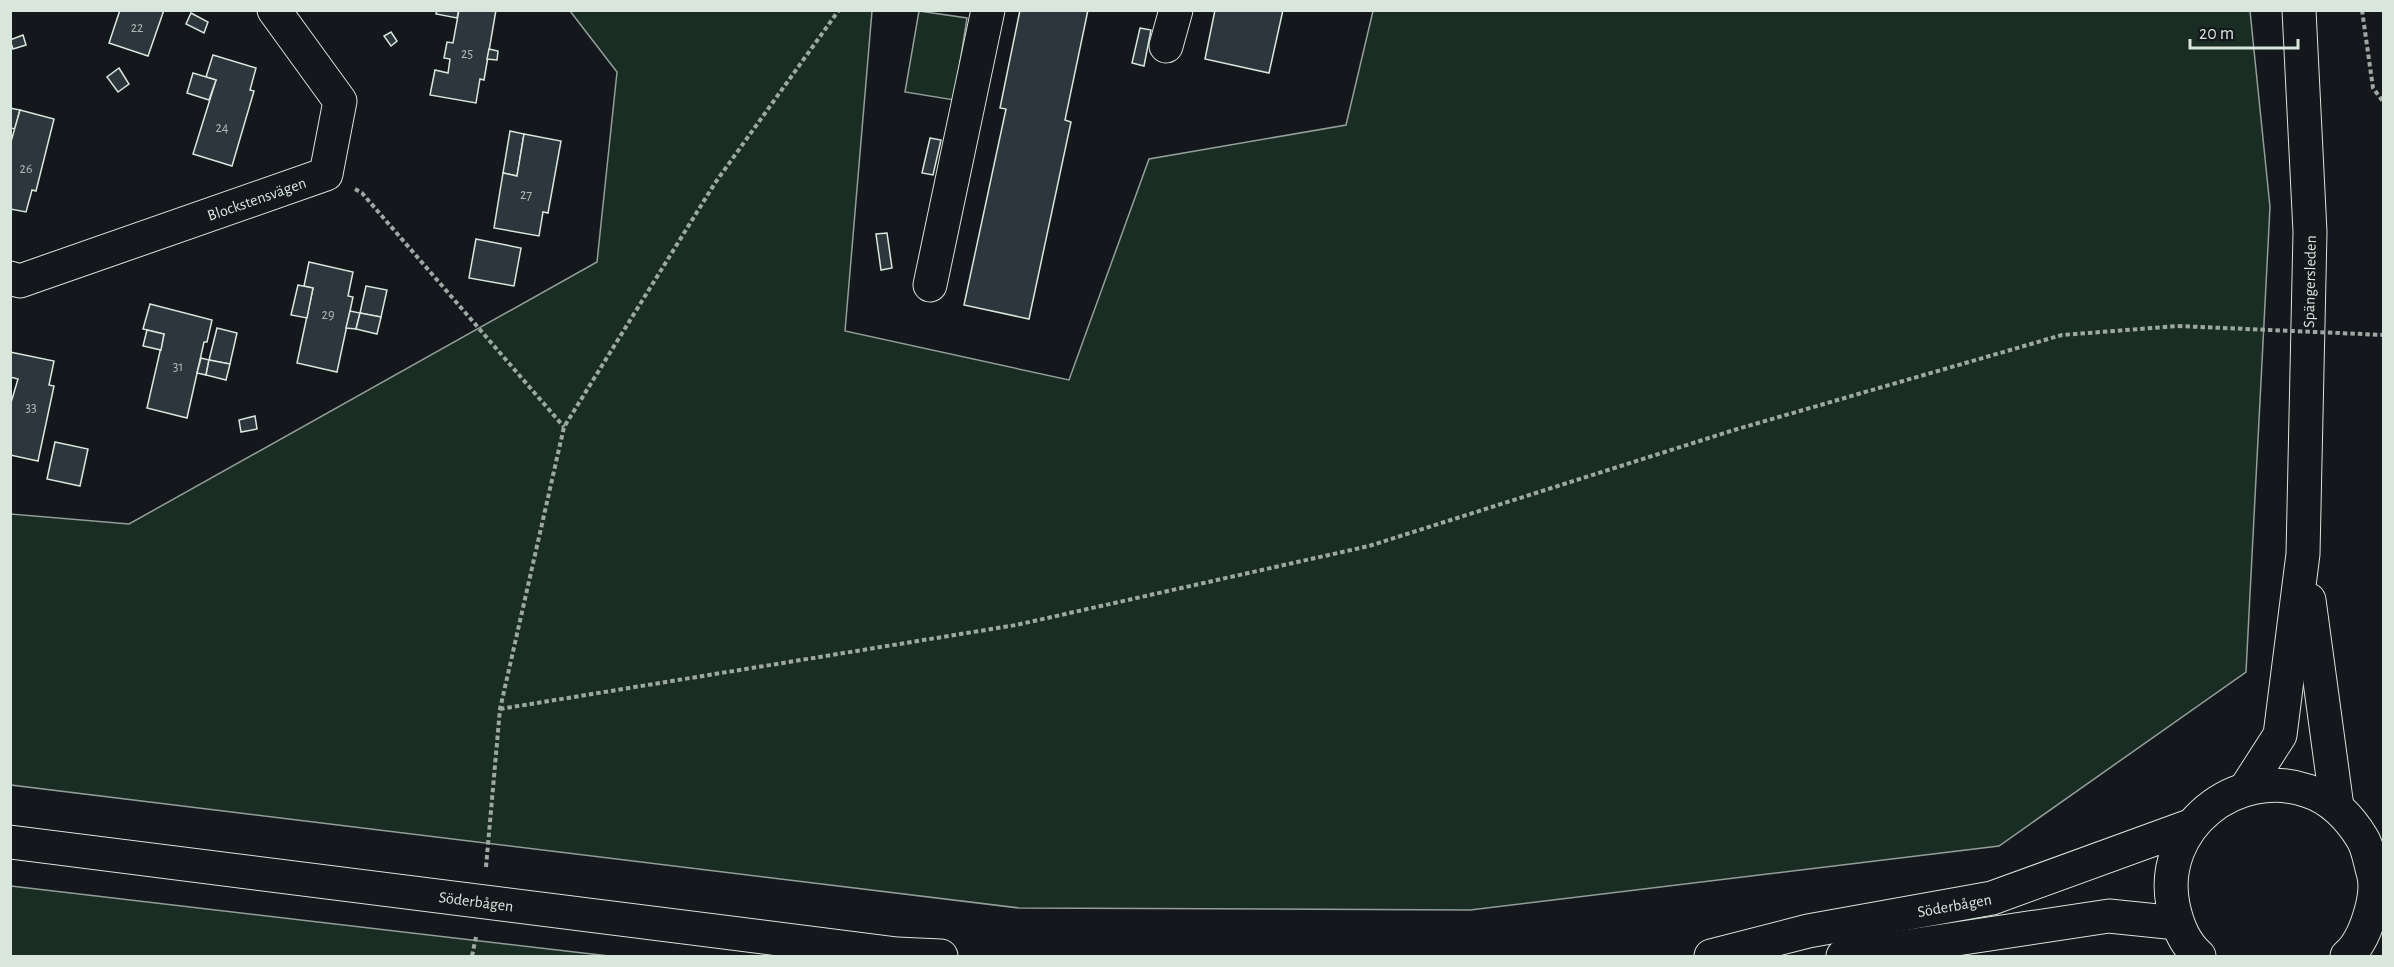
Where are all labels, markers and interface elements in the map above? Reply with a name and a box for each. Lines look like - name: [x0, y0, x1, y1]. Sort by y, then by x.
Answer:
- scale bar: [2190, 12, 2298, 50]
- house number: 22: [131, 21, 143, 35]
- text: 20 m: [2199, 25, 2234, 43]
- house number: 25: [461, 47, 473, 61]
- house number: 24: [215, 121, 229, 135]
- house number: 26: [20, 162, 32, 176]
- street label: Blockstensvägen: [205, 175, 308, 224]
- house number: 27: [520, 188, 532, 202]
- street label: Spängersleden: [2301, 235, 2319, 328]
- house number: 29: [322, 308, 334, 322]
- house number: 31: [173, 360, 183, 374]
- house number: 33: [25, 401, 37, 415]
- street label: Söderbågen: [438, 889, 514, 915]
- street label: Söderbågen: [1916, 891, 1993, 920]

